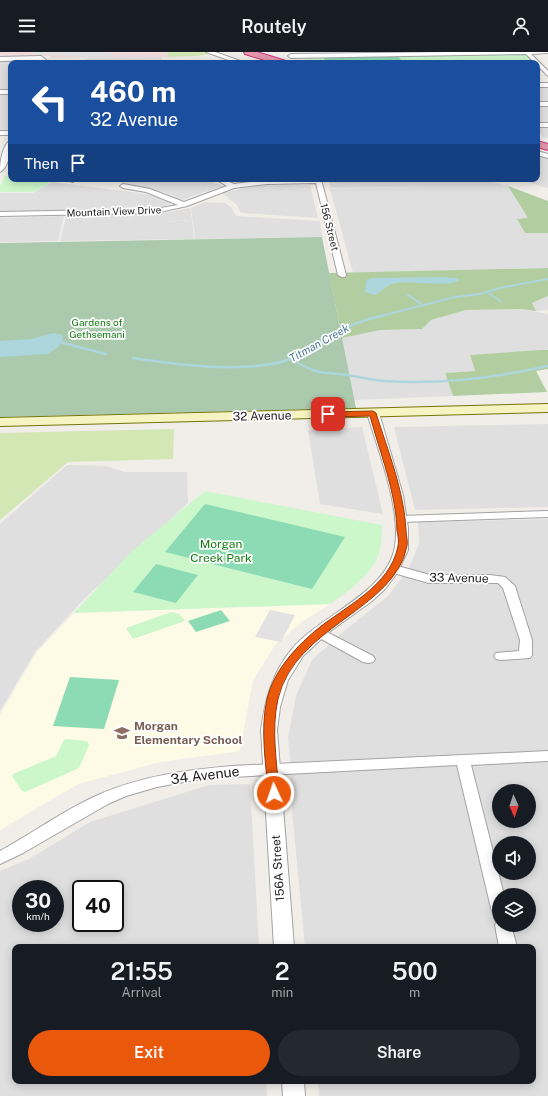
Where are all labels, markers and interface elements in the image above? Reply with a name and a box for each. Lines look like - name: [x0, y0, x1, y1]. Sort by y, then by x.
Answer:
- icon: menu: [16, 15, 38, 37]
- icon: person: [510, 15, 532, 37]
- text: Routely: [241, 16, 307, 37]
- text: 460 m: [90, 75, 176, 108]
- icon: left: [24, 76, 76, 128]
- text: 32 Avenue: [90, 109, 178, 130]
- icon: arrive: [67, 152, 89, 174]
- text: Then: [24, 155, 59, 172]
- street label: 156 Street: [318, 202, 342, 252]
- street label: Mountain View Drive: [66, 203, 162, 219]
- park label: Gardens of Gethsemani: [69, 316, 125, 340]
- water label: Titman Creek: [287, 322, 351, 364]
- pin: [311, 397, 345, 431]
- icon: arrive: [317, 403, 339, 425]
- street label: 32 Avenue: [232, 408, 292, 424]
- park label: Morgan Creek Park: [190, 537, 252, 565]
- street label: 33 Avenue: [429, 570, 489, 586]
- place label: Morgan Elementary School: [134, 719, 243, 747]
- school or university icon: Morgan Elementary School: [113, 724, 131, 742]
- street label: 34 Avenue: [170, 763, 240, 787]
- position arrow: [253, 772, 295, 814]
- north arrow: [492, 784, 536, 828]
- map controls: [492, 784, 536, 932]
- street label: 156A Street: [269, 834, 287, 902]
- button: sound: [492, 836, 536, 880]
- speed limit sign: 40: [72, 880, 124, 932]
- button: layers: [492, 888, 536, 932]
- text: 30: [25, 889, 51, 913]
- text: km/h: [26, 910, 50, 922]
- text: 21:55: [110, 957, 173, 985]
- text: 2: [275, 957, 290, 985]
- text: 500: [392, 957, 438, 985]
- text: Arrival: [122, 985, 162, 1000]
- text: min: [271, 985, 293, 1000]
- text: m: [409, 985, 420, 1000]
- button: Exit: [28, 1030, 270, 1076]
- button: Share: [278, 1030, 520, 1076]

